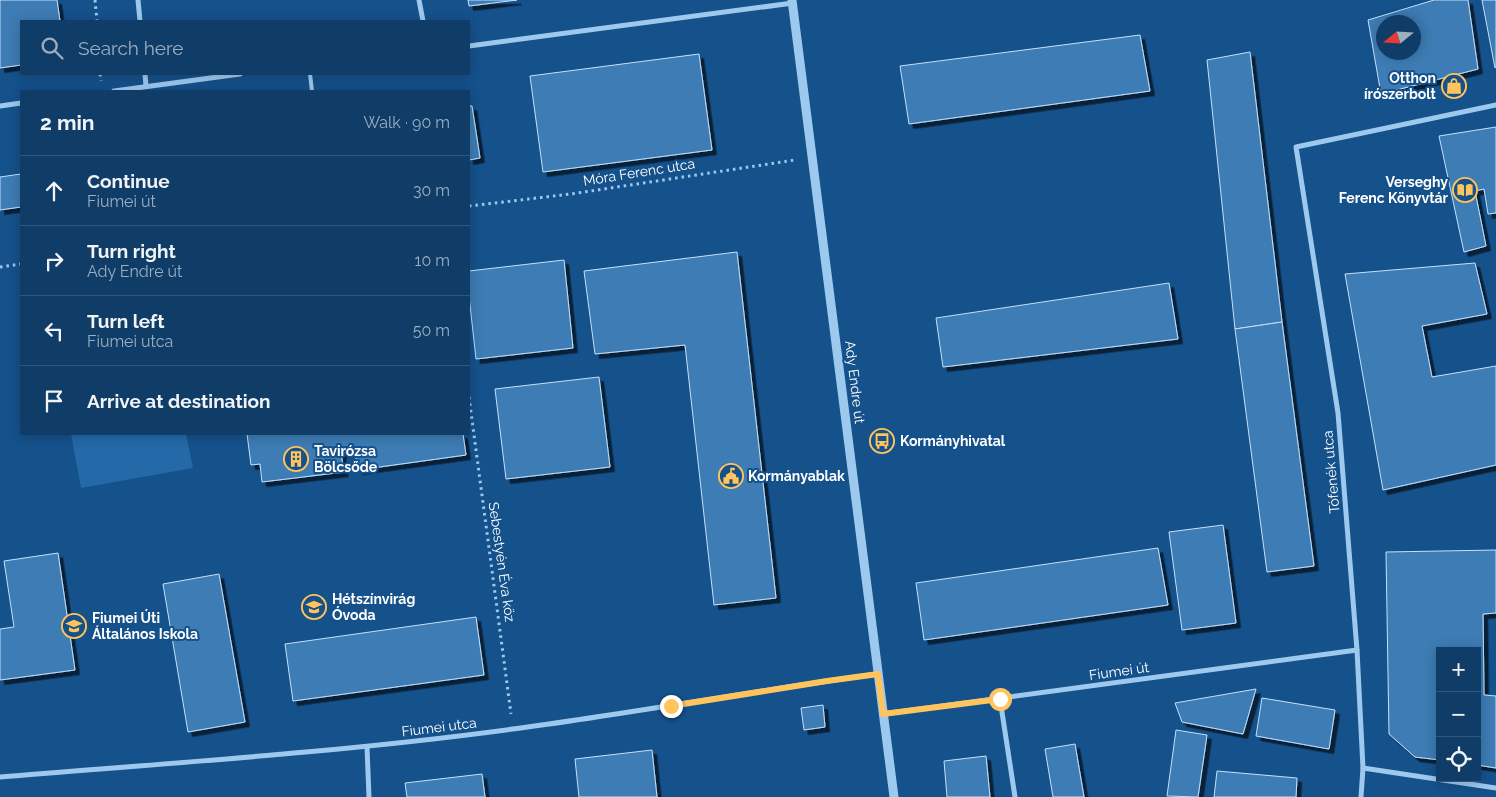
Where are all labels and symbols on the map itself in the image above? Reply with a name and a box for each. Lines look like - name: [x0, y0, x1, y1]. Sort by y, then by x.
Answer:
- north arrow: [1376, 15, 1421, 60]
- place label: Otthon írószerbolt: [1364, 70, 1437, 102]
- shop icon: Otthon írószerbolt: [1441, 73, 1467, 99]
- street label: Móra Ferenc utca: [582, 155, 696, 189]
- place label: Verseghy Ferenc Könyvtár: [1339, 174, 1449, 206]
- library icon: Verseghy Ferenc Könyvtár: [1452, 177, 1478, 203]
- street label: Ady Endre út: [842, 340, 868, 425]
- bus stop icon: Kormányhivatal: [869, 428, 895, 454]
- street label: Tófenék utca: [1319, 430, 1343, 514]
- place label: Kormányhivatal: [900, 433, 1006, 449]
- place label: Tavirózsa Bölcsőde: [314, 443, 378, 475]
- building icon: Tavirózsa Bölcsőde: [283, 446, 309, 472]
- public building icon: Kormányablak: [718, 463, 744, 489]
- place label: Kormányablak: [748, 468, 845, 484]
- street label: Sebestyén Éva köz: [486, 501, 519, 623]
- place label: Hétszínvirág Óvoda: [332, 591, 415, 623]
- school or university icon: Hétszínvirág Óvoda: [301, 594, 327, 620]
- place label: Fiumei Úti Általános Iskola: [92, 609, 198, 642]
- school or university icon: Fiumei Úti Általános Iskola: [61, 613, 87, 639]
- street label: Fiumei út: [1088, 659, 1150, 683]
- route start: [989, 688, 1012, 711]
- route end: [660, 695, 683, 718]
- street label: Fiumei utca: [401, 714, 477, 740]

